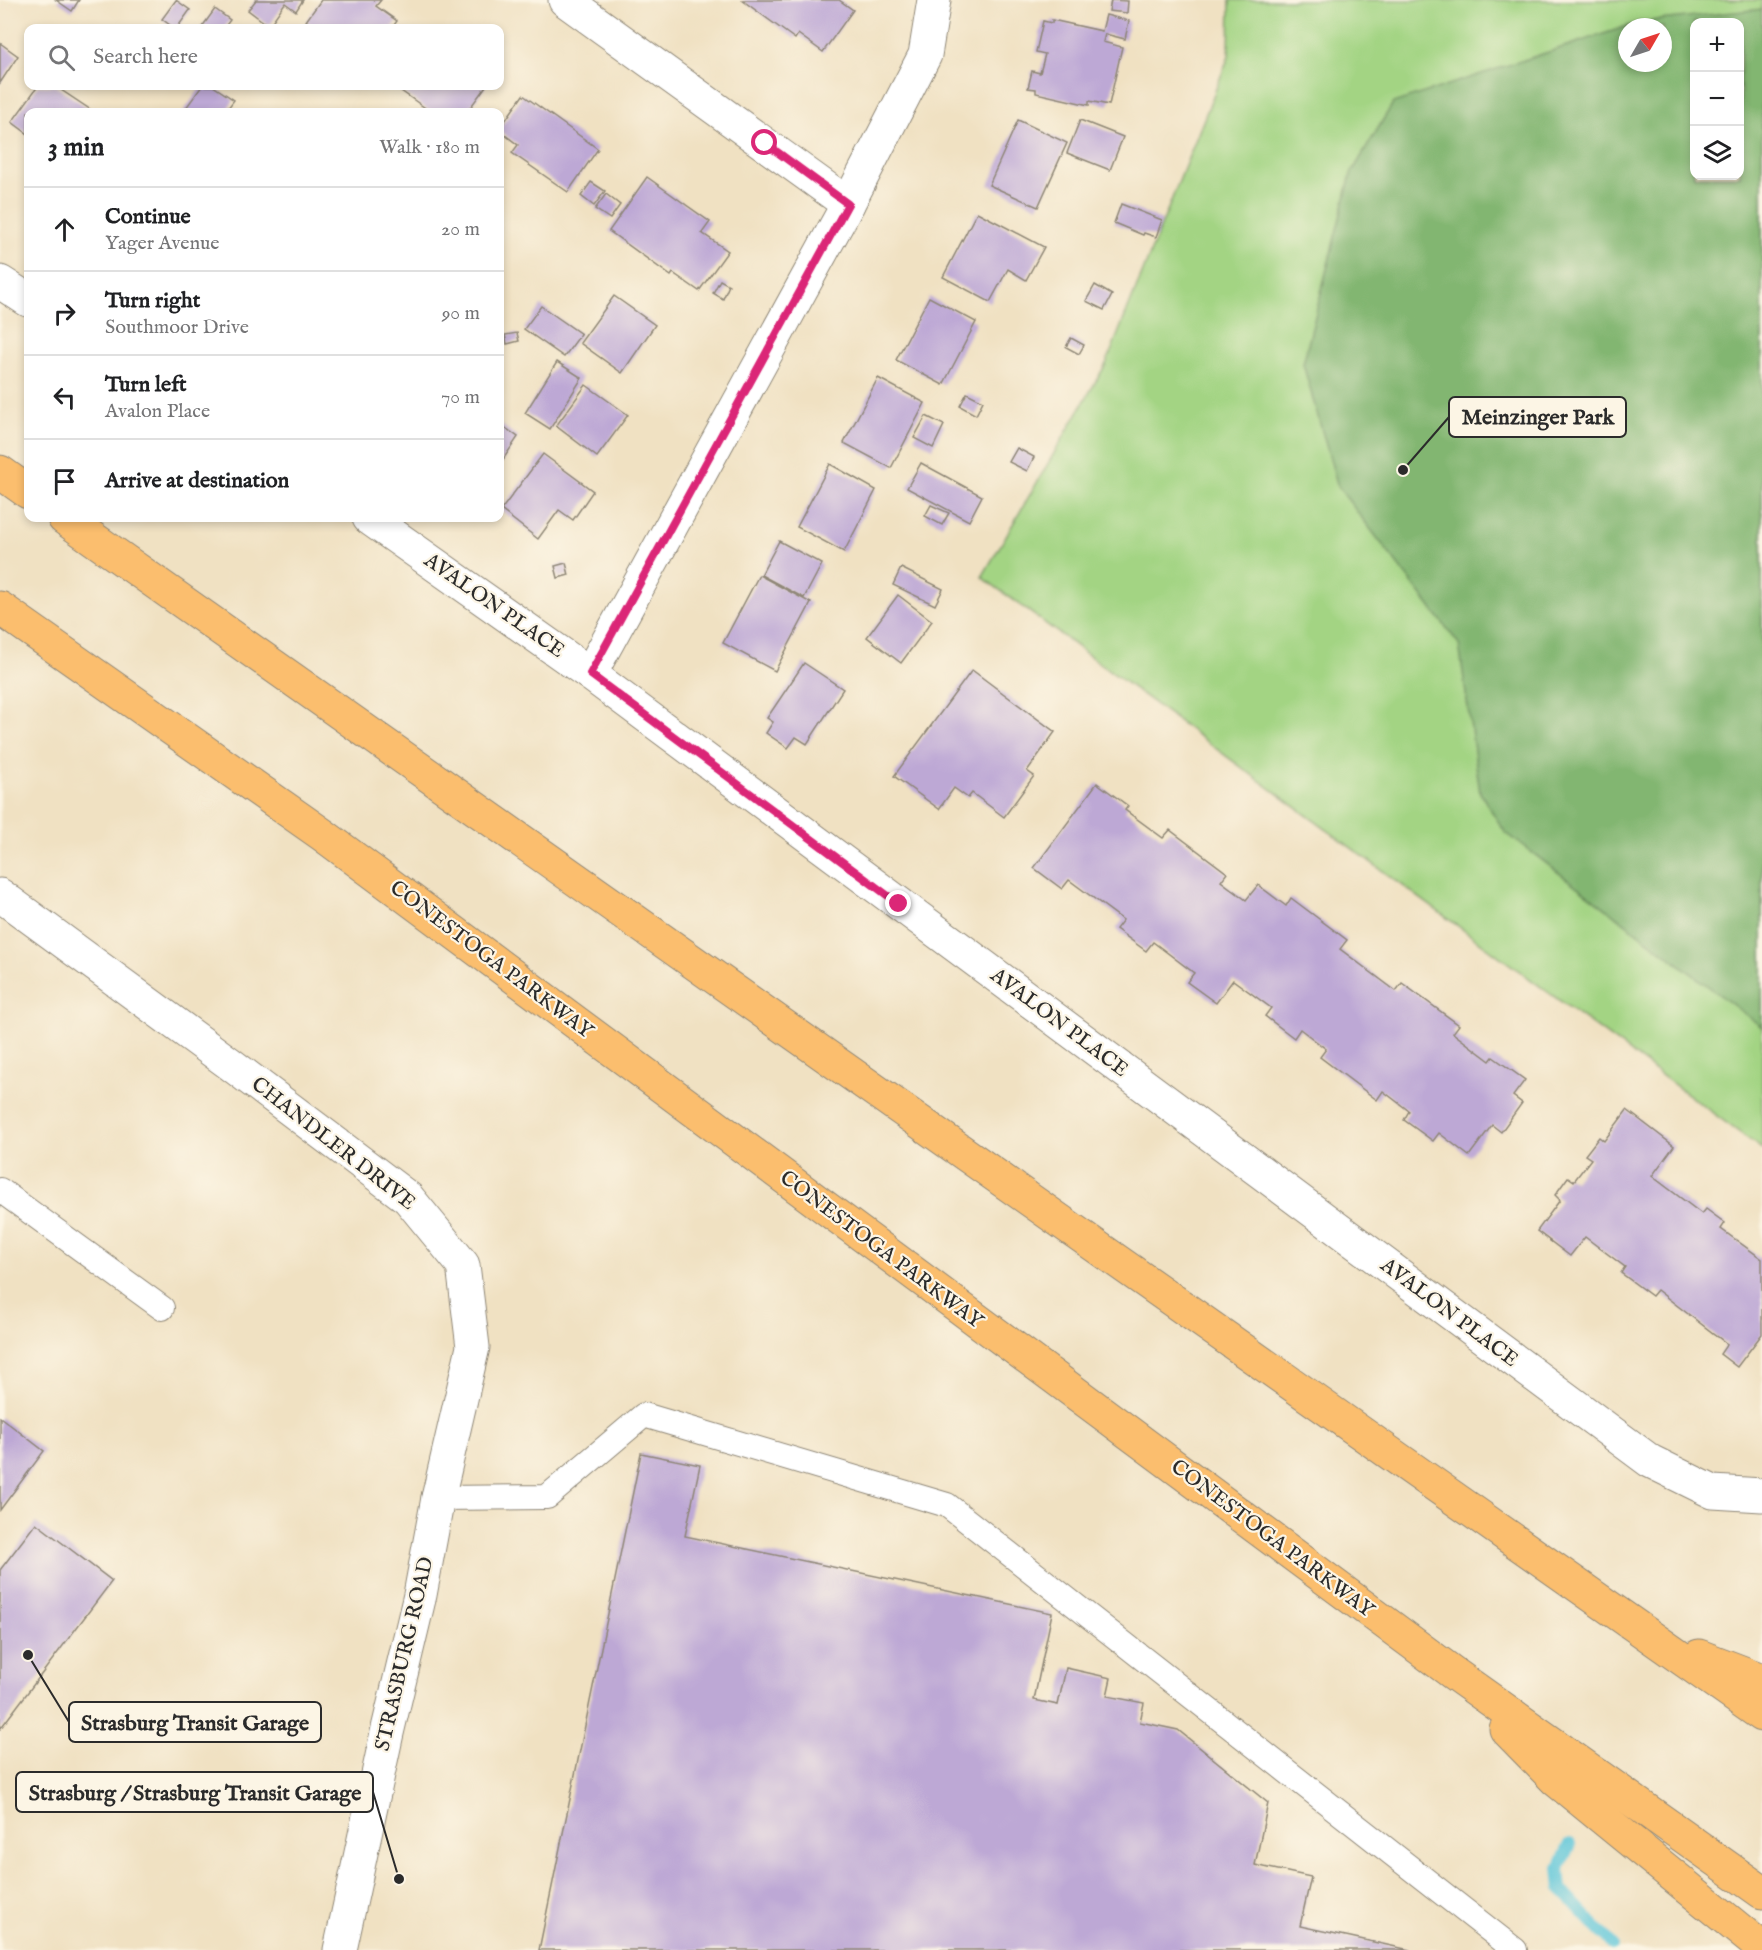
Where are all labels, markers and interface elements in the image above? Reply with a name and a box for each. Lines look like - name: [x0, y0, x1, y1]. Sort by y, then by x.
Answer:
- north arrow: [1618, 18, 1672, 72]
- map controls: [1690, 18, 1744, 180]
- button: +: [1690, 18, 1744, 72]
- search box: [24, 24, 504, 90]
- icon: search: [45, 41, 78, 74]
- text: Search here: [93, 43, 198, 71]
- button: −: [1690, 72, 1744, 126]
- button: layers: [1690, 126, 1744, 180]
- route start: [751, 129, 777, 155]
- text: 3 min: [48, 131, 104, 164]
- text: Walk · 180 m: [379, 135, 480, 160]
- text: Continue: [105, 203, 191, 231]
- icon: ahead: [48, 213, 81, 246]
- text: 20 m: [441, 217, 480, 242]
- text: Yager Avenue: [105, 231, 220, 256]
- text: Turn right: [105, 287, 200, 315]
- icon: right: [48, 297, 81, 330]
- text: 90 m: [442, 301, 480, 326]
- text: Southmoor Drive: [105, 315, 249, 340]
- text: Turn left: [105, 371, 187, 399]
- icon: left: [48, 381, 81, 414]
- text: 70 m: [441, 385, 480, 410]
- callout: Meinzinger Park: [1449, 397, 1626, 437]
- text: Avalon Place: [105, 399, 210, 424]
- text: Meinzinger Park: [1462, 404, 1616, 432]
- icon: arrive: [48, 465, 81, 498]
- text: Arrive at destination: [105, 467, 289, 495]
- street label: AVALON PLACE: [418, 547, 570, 665]
- street label: CONESTOGA PARKWAY: [384, 875, 599, 1046]
- route end: [885, 890, 911, 916]
- street label: AVALON PLACE: [984, 962, 1133, 1084]
- street label: CHANDLER DRIVE: [245, 1071, 421, 1217]
- street label: CONESTOGA PARKWAY: [774, 1165, 989, 1336]
- street label: AVALON PLACE: [1374, 1252, 1523, 1374]
- street label: CONESTOGA PARKWAY: [1165, 1454, 1380, 1625]
- street label: STRASBURG ROAD: [370, 1554, 440, 1754]
- callout: Strasburg Transit Garage: [69, 1702, 321, 1742]
- text: Strasburg Transit Garage: [81, 1710, 309, 1738]
- callout: Strasburg / Strasburg Transit Garage: [16, 1772, 373, 1812]
- text: Strasburg / Strasburg Transit Garage: [29, 1780, 361, 1808]

